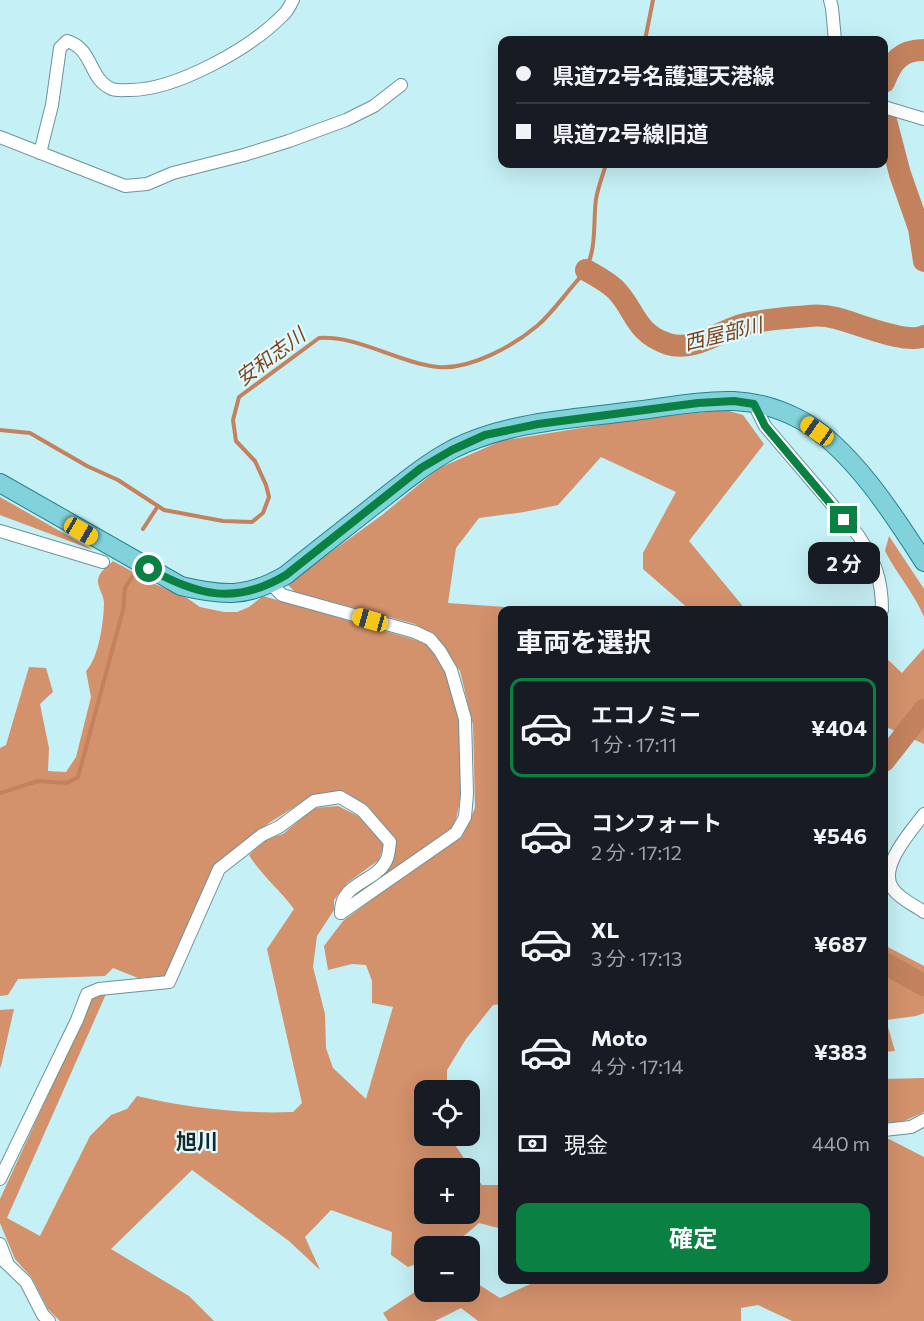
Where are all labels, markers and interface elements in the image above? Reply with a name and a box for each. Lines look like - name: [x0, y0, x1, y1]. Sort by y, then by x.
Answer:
- text: 県道72号名護運天港線: [552, 62, 775, 89]
- text: 県道72号線旧道: [552, 120, 709, 147]
- water label: 西屋部川: [681, 311, 767, 354]
- water label: 安和志川: [231, 321, 311, 390]
- car: [797, 413, 837, 449]
- route end: [830, 506, 857, 533]
- car: [61, 514, 101, 548]
- callout: 2 分: [808, 541, 880, 583]
- text: 2 分: [826, 551, 862, 575]
- route start: [135, 555, 162, 582]
- car: [350, 606, 390, 634]
- text: 車両を選択: [516, 625, 651, 658]
- icon: car: [519, 701, 573, 755]
- text: エコノミー: [591, 701, 701, 728]
- text: ¥404: [811, 714, 867, 741]
- text: 1 分 · 17:11: [591, 732, 677, 756]
- icon: car: [519, 809, 573, 863]
- text: コンフォート: [591, 809, 722, 836]
- text: ¥546: [813, 822, 867, 849]
- text: 2 分 · 17:12: [591, 840, 682, 864]
- text: XL: [591, 916, 619, 943]
- icon: car: [519, 917, 573, 971]
- text: ¥687: [814, 930, 867, 957]
- text: 3 分 · 17:13: [591, 946, 682, 970]
- text: Moto: [591, 1024, 647, 1051]
- icon: car: [519, 1025, 573, 1079]
- text: ¥383: [814, 1038, 867, 1065]
- text: 4 分 · 17:14: [591, 1054, 684, 1078]
- map controls: [414, 1080, 480, 1302]
- button: locate: [414, 1080, 480, 1146]
- icon: cash: [516, 1127, 549, 1160]
- district label: 旭川: [176, 1128, 218, 1153]
- text: 現金: [564, 1131, 608, 1158]
- text: 440 m: [812, 1131, 870, 1155]
- button: +: [414, 1158, 480, 1224]
- button: 確定: [516, 1203, 870, 1272]
- button: −: [414, 1236, 480, 1302]

